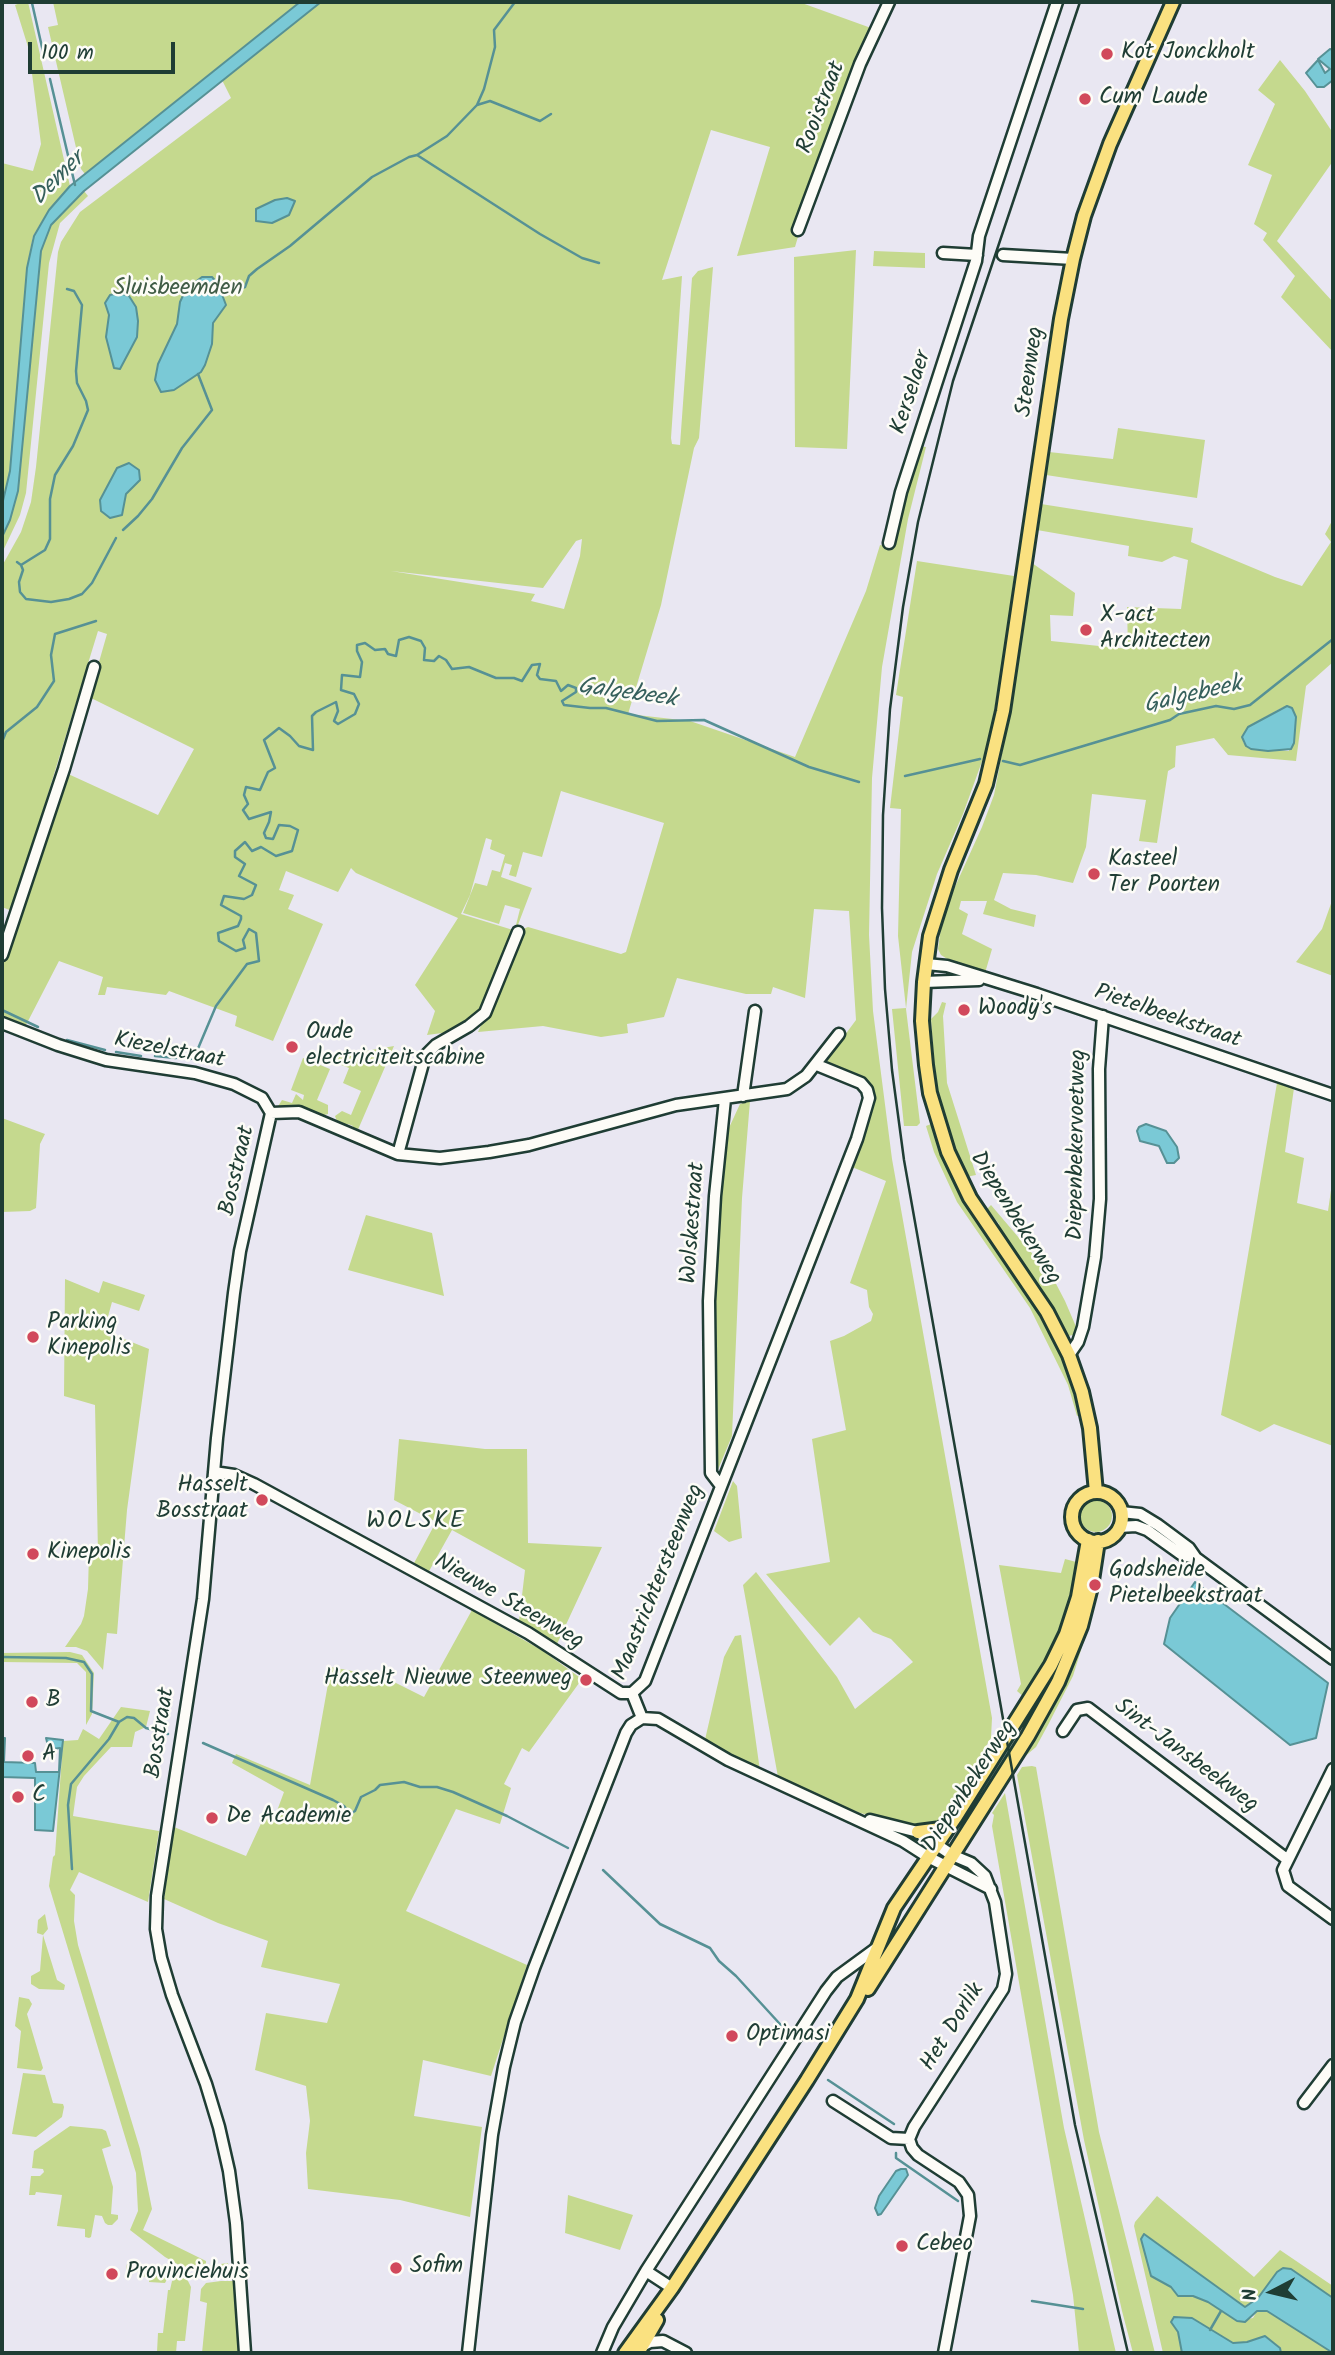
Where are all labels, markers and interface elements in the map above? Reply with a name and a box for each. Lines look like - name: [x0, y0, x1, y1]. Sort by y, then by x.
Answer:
- scale bar: [32, 28, 178, 72]
- text: 100 m: [41, 37, 94, 70]
- place label: Kot Jonckholt: [1121, 40, 1255, 68]
- marker: Kot Jonckholt: [1099, 46, 1115, 62]
- street label: Rooistraat: [793, 58, 853, 158]
- place label: Cum Laude: [1099, 85, 1208, 113]
- marker: Cum Laude: [1077, 91, 1093, 107]
- water label: Demer: [26, 147, 92, 213]
- park label: Sluisbeemden: [113, 276, 243, 304]
- street label: Steenweg: [1012, 325, 1052, 419]
- street label: Kerselaer: [887, 348, 939, 438]
- place label: X-act Architecten: [1100, 603, 1211, 657]
- marker: X-act Architecten: [1078, 622, 1094, 638]
- water label: Galgebeek: [1141, 672, 1245, 722]
- water label: Galgebeek: [576, 674, 678, 716]
- place label: Kasteel Ter Poorten: [1108, 847, 1220, 901]
- marker: Kasteel Ter Poorten: [1086, 866, 1102, 882]
- street label: Pietelbeekstraat: [1090, 980, 1244, 1056]
- place label: Woody's: [978, 996, 1052, 1024]
- marker: Woody's: [956, 1002, 972, 1018]
- place label: Oude electriciteitscabine: [306, 1020, 485, 1074]
- street label: Kiezelstraat: [111, 1028, 227, 1076]
- marker: Oude electriciteitscabine: [284, 1039, 300, 1055]
- street label: Diepenbekervoetweg: [1064, 1049, 1094, 1241]
- street label: Bosstraat: [215, 1123, 263, 1219]
- street label: Diepenbekerweg: [962, 1147, 1066, 1291]
- street label: Wolskestraat: [677, 1161, 713, 1285]
- place label: Parking Kinepolis: [47, 1310, 131, 1364]
- marker: Parking Kinepolis: [25, 1329, 41, 1345]
- place label: Hasselt Bosstraat: [156, 1473, 248, 1527]
- street label: Maastrichtersteenweg: [608, 1481, 712, 1685]
- marker: Hasselt Bosstraat: [254, 1492, 270, 1508]
- district label: WOLSKE: [367, 1509, 465, 1537]
- place label: Kinepolis: [47, 1540, 131, 1568]
- marker: Kinepolis: [25, 1546, 41, 1562]
- street label: Nieuwe Steenweg: [428, 1549, 588, 1657]
- place label: Godsheide Pietelbeekstraat: [1109, 1558, 1263, 1612]
- marker: Godsheide Pietelbeekstraat: [1087, 1577, 1103, 1593]
- place label: Hasselt Nieuwe Steenweg: [324, 1666, 572, 1694]
- marker: Hasselt Nieuwe Steenweg: [578, 1672, 594, 1688]
- street label: Bosstraat: [141, 1686, 183, 1780]
- place label: B: [46, 1688, 61, 1716]
- marker: B: [24, 1694, 40, 1710]
- street label: Sint-Jansbeekweg: [1107, 1694, 1263, 1820]
- street label: Diepenbekerweg: [918, 1716, 1024, 1858]
- place label: A: [42, 1742, 56, 1770]
- marker: A: [20, 1748, 36, 1764]
- place label: C: [32, 1783, 46, 1811]
- marker: C: [10, 1789, 26, 1805]
- place label: De Academie: [226, 1804, 351, 1832]
- marker: De Academie: [204, 1810, 220, 1826]
- street label: Het Dorlik: [916, 1979, 992, 2077]
- place label: Optimasi: [746, 2022, 830, 2050]
- marker: Optimasi: [724, 2028, 740, 2044]
- place label: Cebeo: [916, 2232, 973, 2260]
- marker: Cebeo: [894, 2238, 910, 2254]
- place label: Sofim: [410, 2254, 463, 2282]
- north arrow: [1237, 2257, 1307, 2327]
- place label: Provinciehuis: [126, 2260, 249, 2288]
- marker: Sofim: [388, 2260, 404, 2276]
- marker: Provinciehuis: [104, 2266, 120, 2282]
- text: N: [1236, 2287, 1267, 2302]

